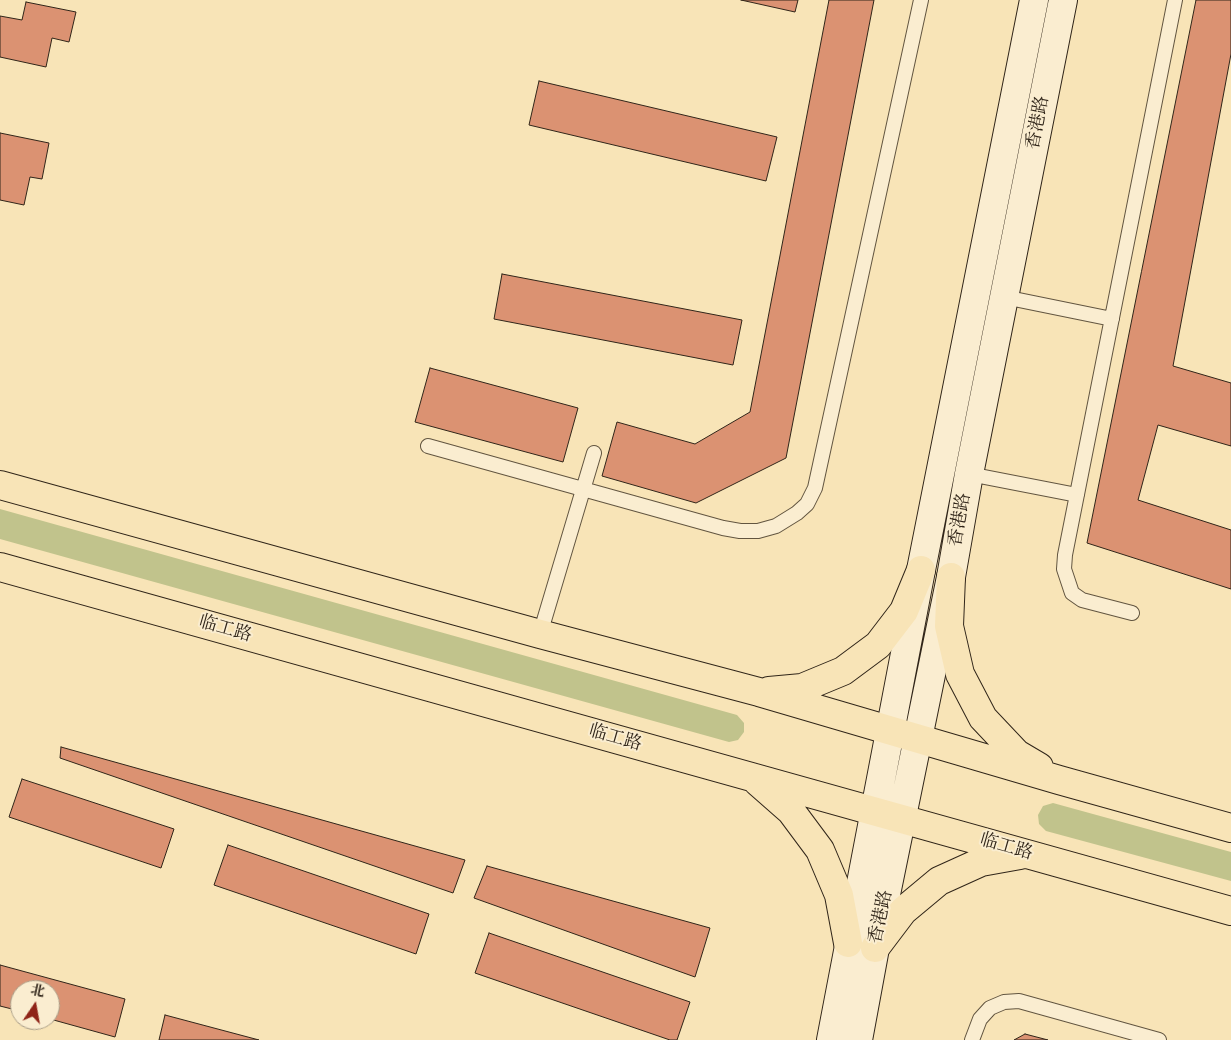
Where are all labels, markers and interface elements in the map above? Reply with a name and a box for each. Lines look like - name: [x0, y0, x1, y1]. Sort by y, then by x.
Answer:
- street label: 香港路: [1023, 94, 1055, 152]
- street label: 香港路: [946, 492, 976, 548]
- street label: 临工路: [196, 612, 254, 648]
- street label: 临工路: [586, 721, 644, 757]
- street label: 临工路: [977, 830, 1035, 866]
- street label: 香港路: [866, 888, 898, 946]
- north arrow: [10, 980, 60, 1030]
- text: 北: [29, 981, 47, 1002]

